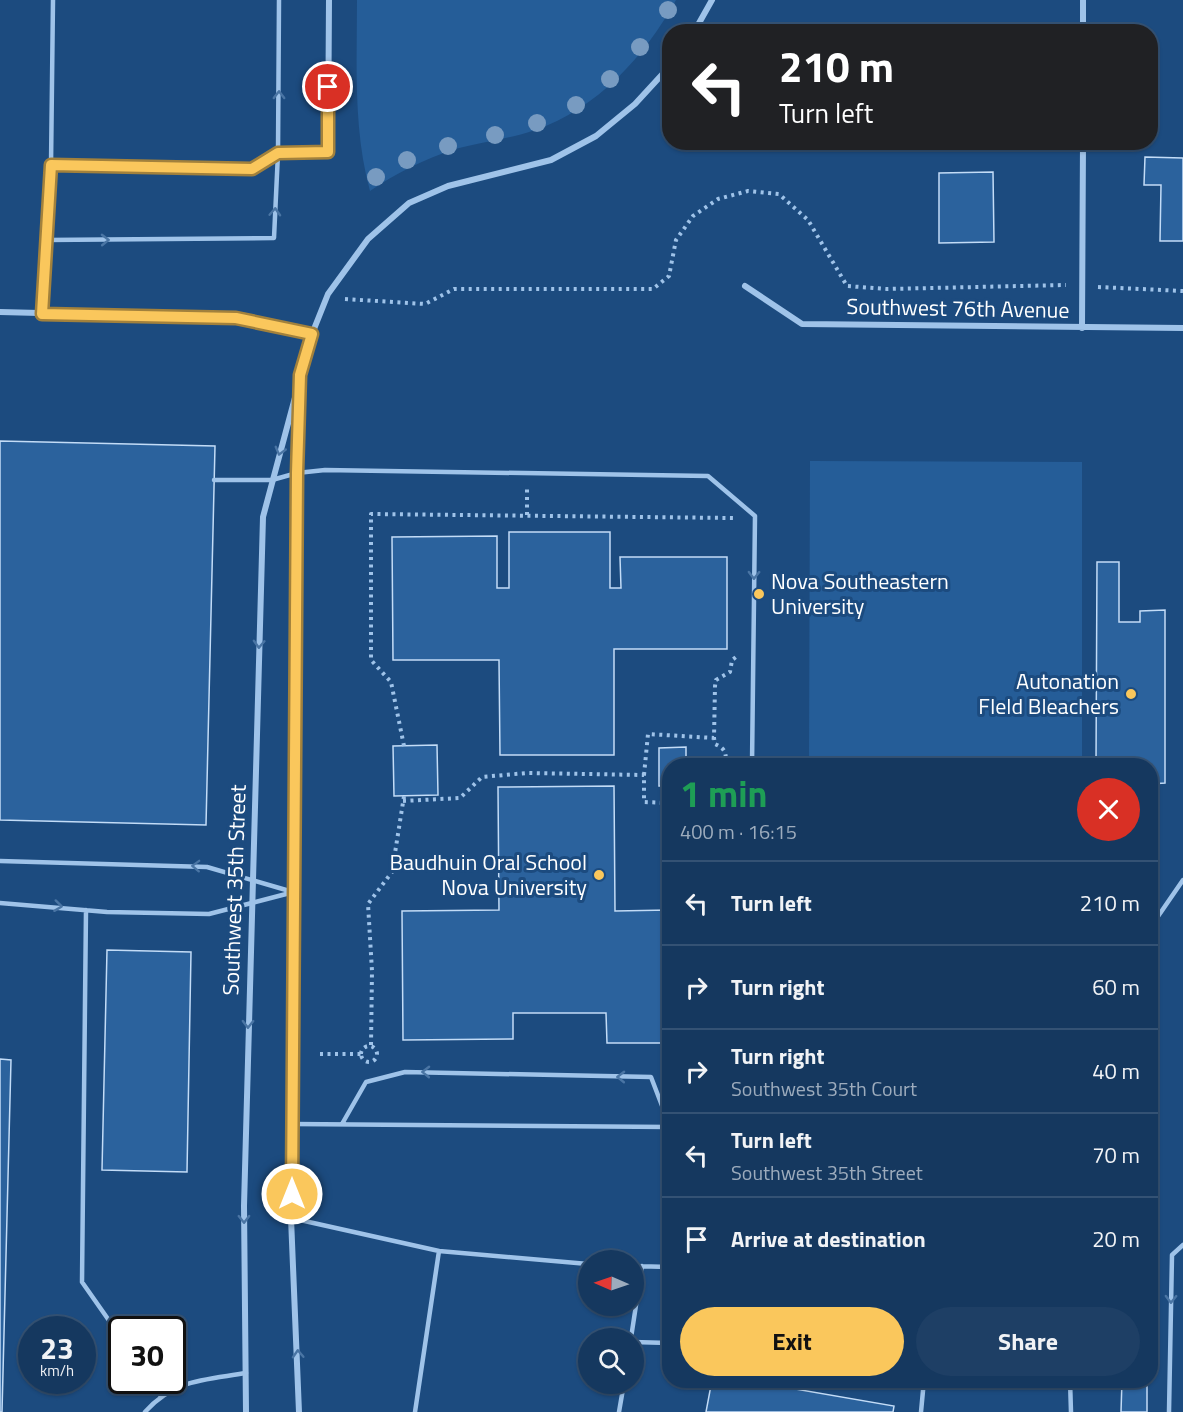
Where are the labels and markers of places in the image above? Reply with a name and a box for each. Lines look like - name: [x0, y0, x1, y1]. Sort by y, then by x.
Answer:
- pin: [302, 61, 353, 112]
- place label: Nova Southeastern University: [771, 564, 949, 623]
- marker: Nova Southeastern University: [752, 587, 766, 601]
- place label: Autonation FIeld Bleachers: [978, 664, 1119, 723]
- marker: Autonation FIeld Bleachers: [1124, 687, 1138, 701]
- place label: Baudhuin Oral School Nova University: [389, 845, 587, 904]
- marker: Baudhuin Oral School Nova University: [592, 868, 606, 882]

